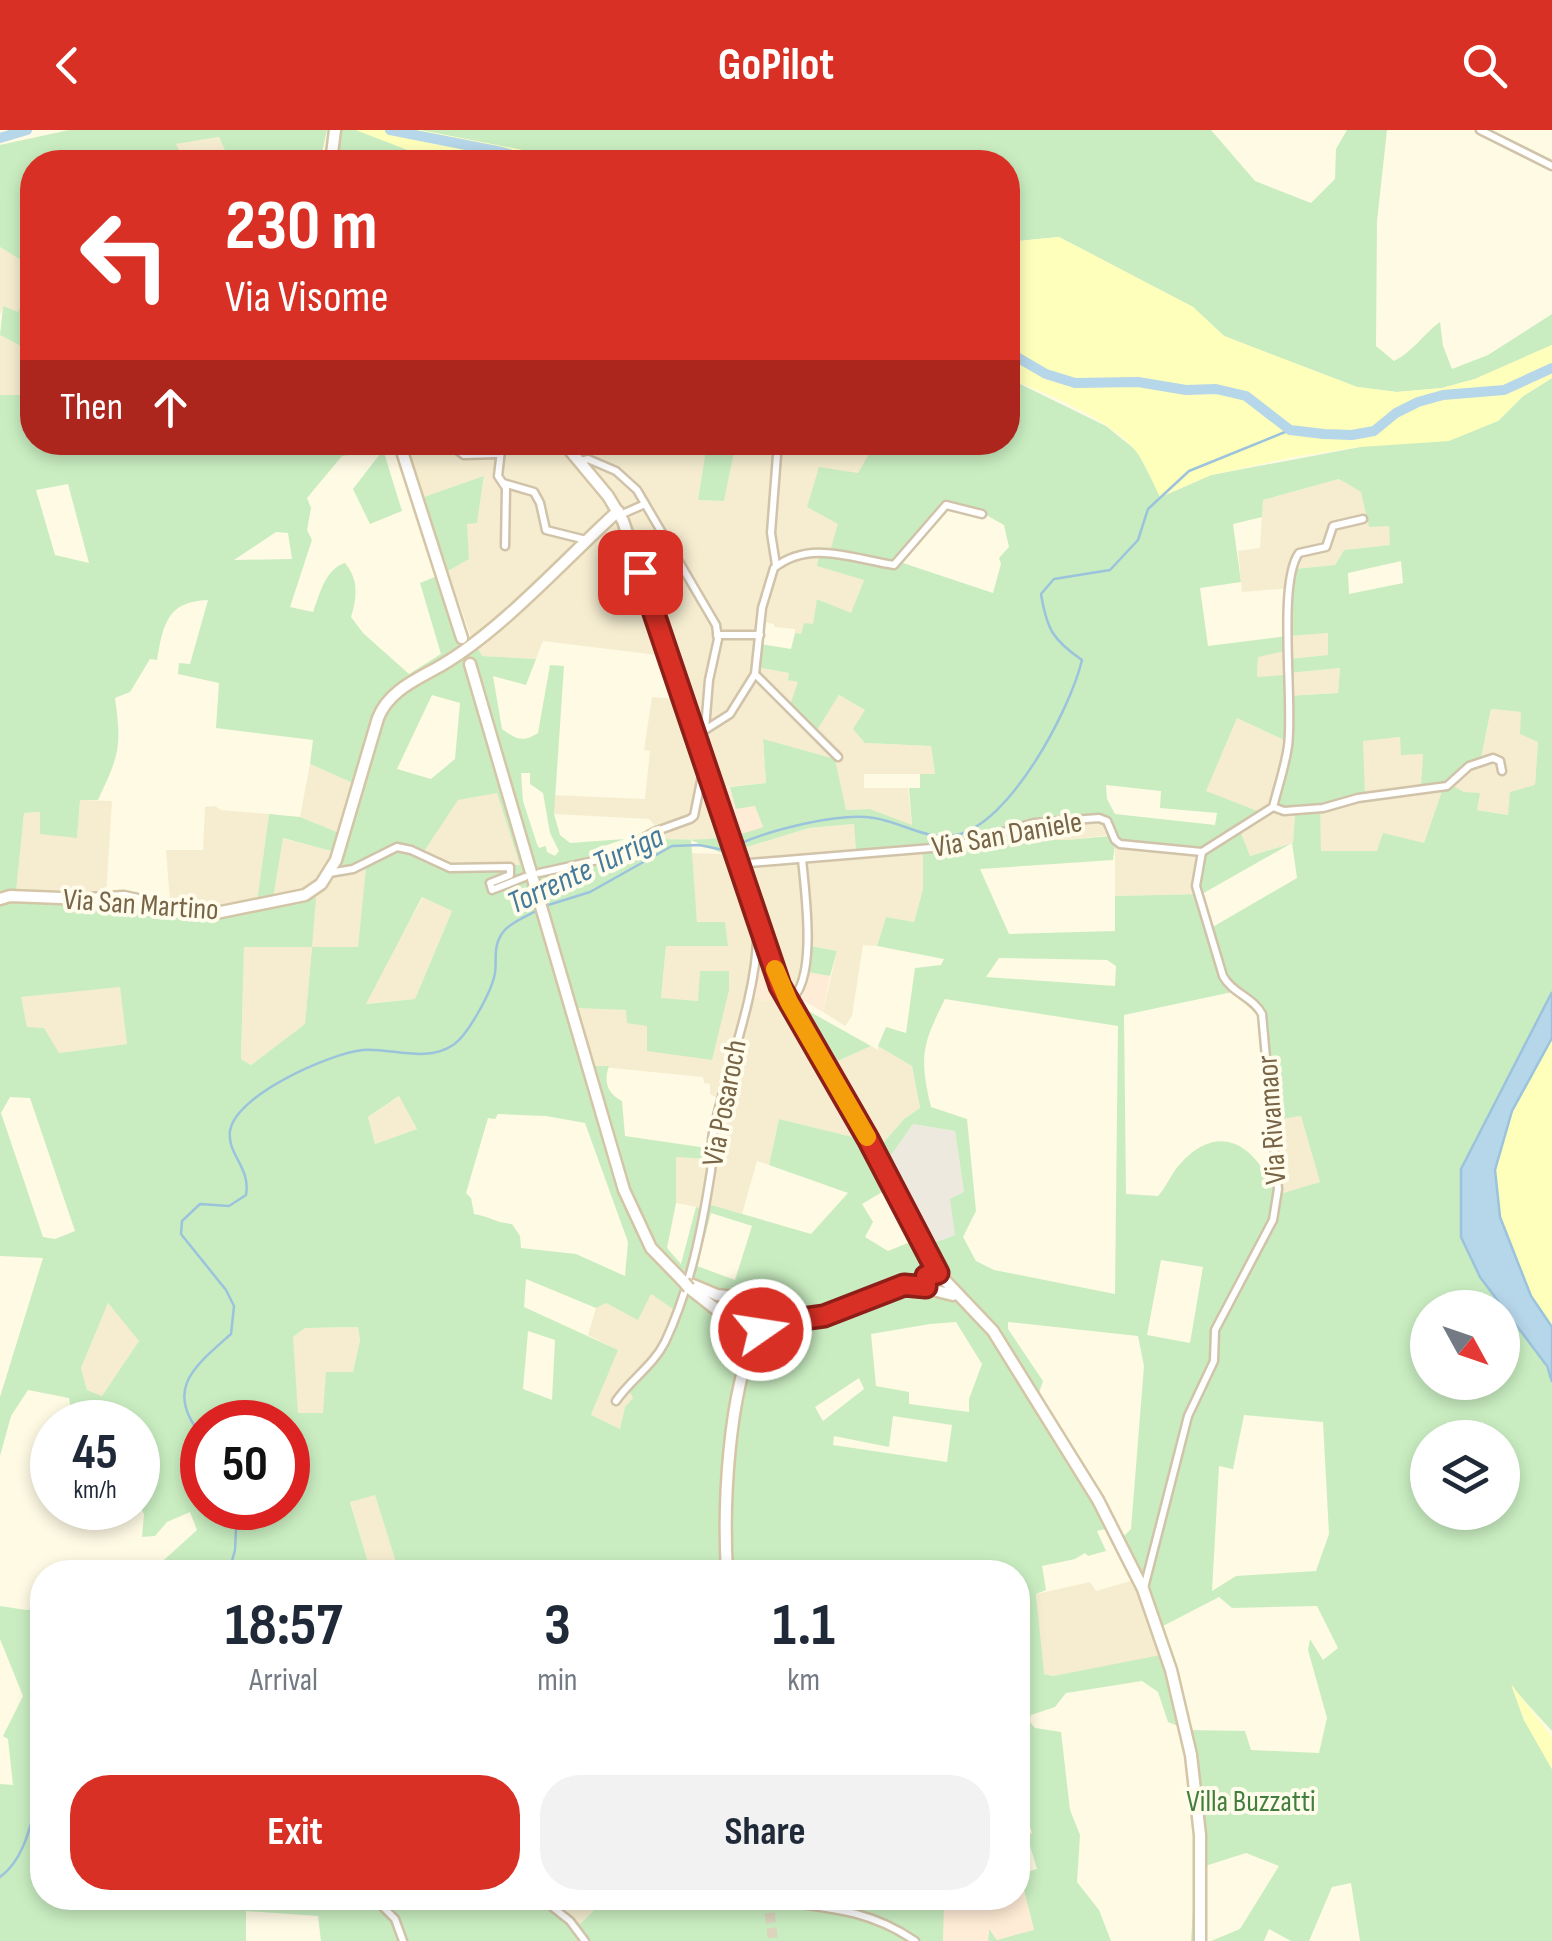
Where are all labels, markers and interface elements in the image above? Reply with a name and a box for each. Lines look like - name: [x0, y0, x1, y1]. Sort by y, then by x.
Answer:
- icon: back: [40, 38, 95, 93]
- text: GoPilot: [718, 38, 834, 93]
- icon: search: [1457, 38, 1512, 93]
- text: 230 m: [225, 185, 378, 269]
- icon: left: [60, 190, 190, 320]
- text: Via Visome: [225, 270, 389, 325]
- icon: ahead: [143, 380, 198, 435]
- text: Then: [60, 385, 123, 430]
- pin: [598, 530, 683, 615]
- icon: arrive: [613, 545, 668, 600]
- street label: Via San Daniele: [929, 804, 1085, 866]
- water label: Torrente Turriga: [502, 817, 670, 923]
- street label: Via San Martino: [62, 882, 220, 928]
- street label: Via Posaroch: [695, 1037, 755, 1170]
- street label: Via Rivamaor: [1250, 1054, 1294, 1186]
- position arrow: [709, 1278, 813, 1382]
- north arrow: [1410, 1290, 1520, 1400]
- map controls: [1410, 1290, 1520, 1530]
- speed limit sign: 50: [180, 1400, 310, 1530]
- button: layers: [1410, 1420, 1520, 1530]
- text: 45: [72, 1423, 118, 1483]
- text: km/h: [73, 1475, 117, 1506]
- text: 18:57: [225, 1590, 342, 1662]
- text: 3: [544, 1590, 571, 1662]
- text: 1.1: [772, 1590, 835, 1662]
- text: Arrival: [249, 1661, 318, 1700]
- text: min: [537, 1661, 578, 1700]
- text: km: [787, 1661, 820, 1700]
- button: Exit: [70, 1775, 520, 1890]
- button: Share: [540, 1775, 990, 1890]
- park label: Villa Buzzatti: [1186, 1784, 1316, 1820]

